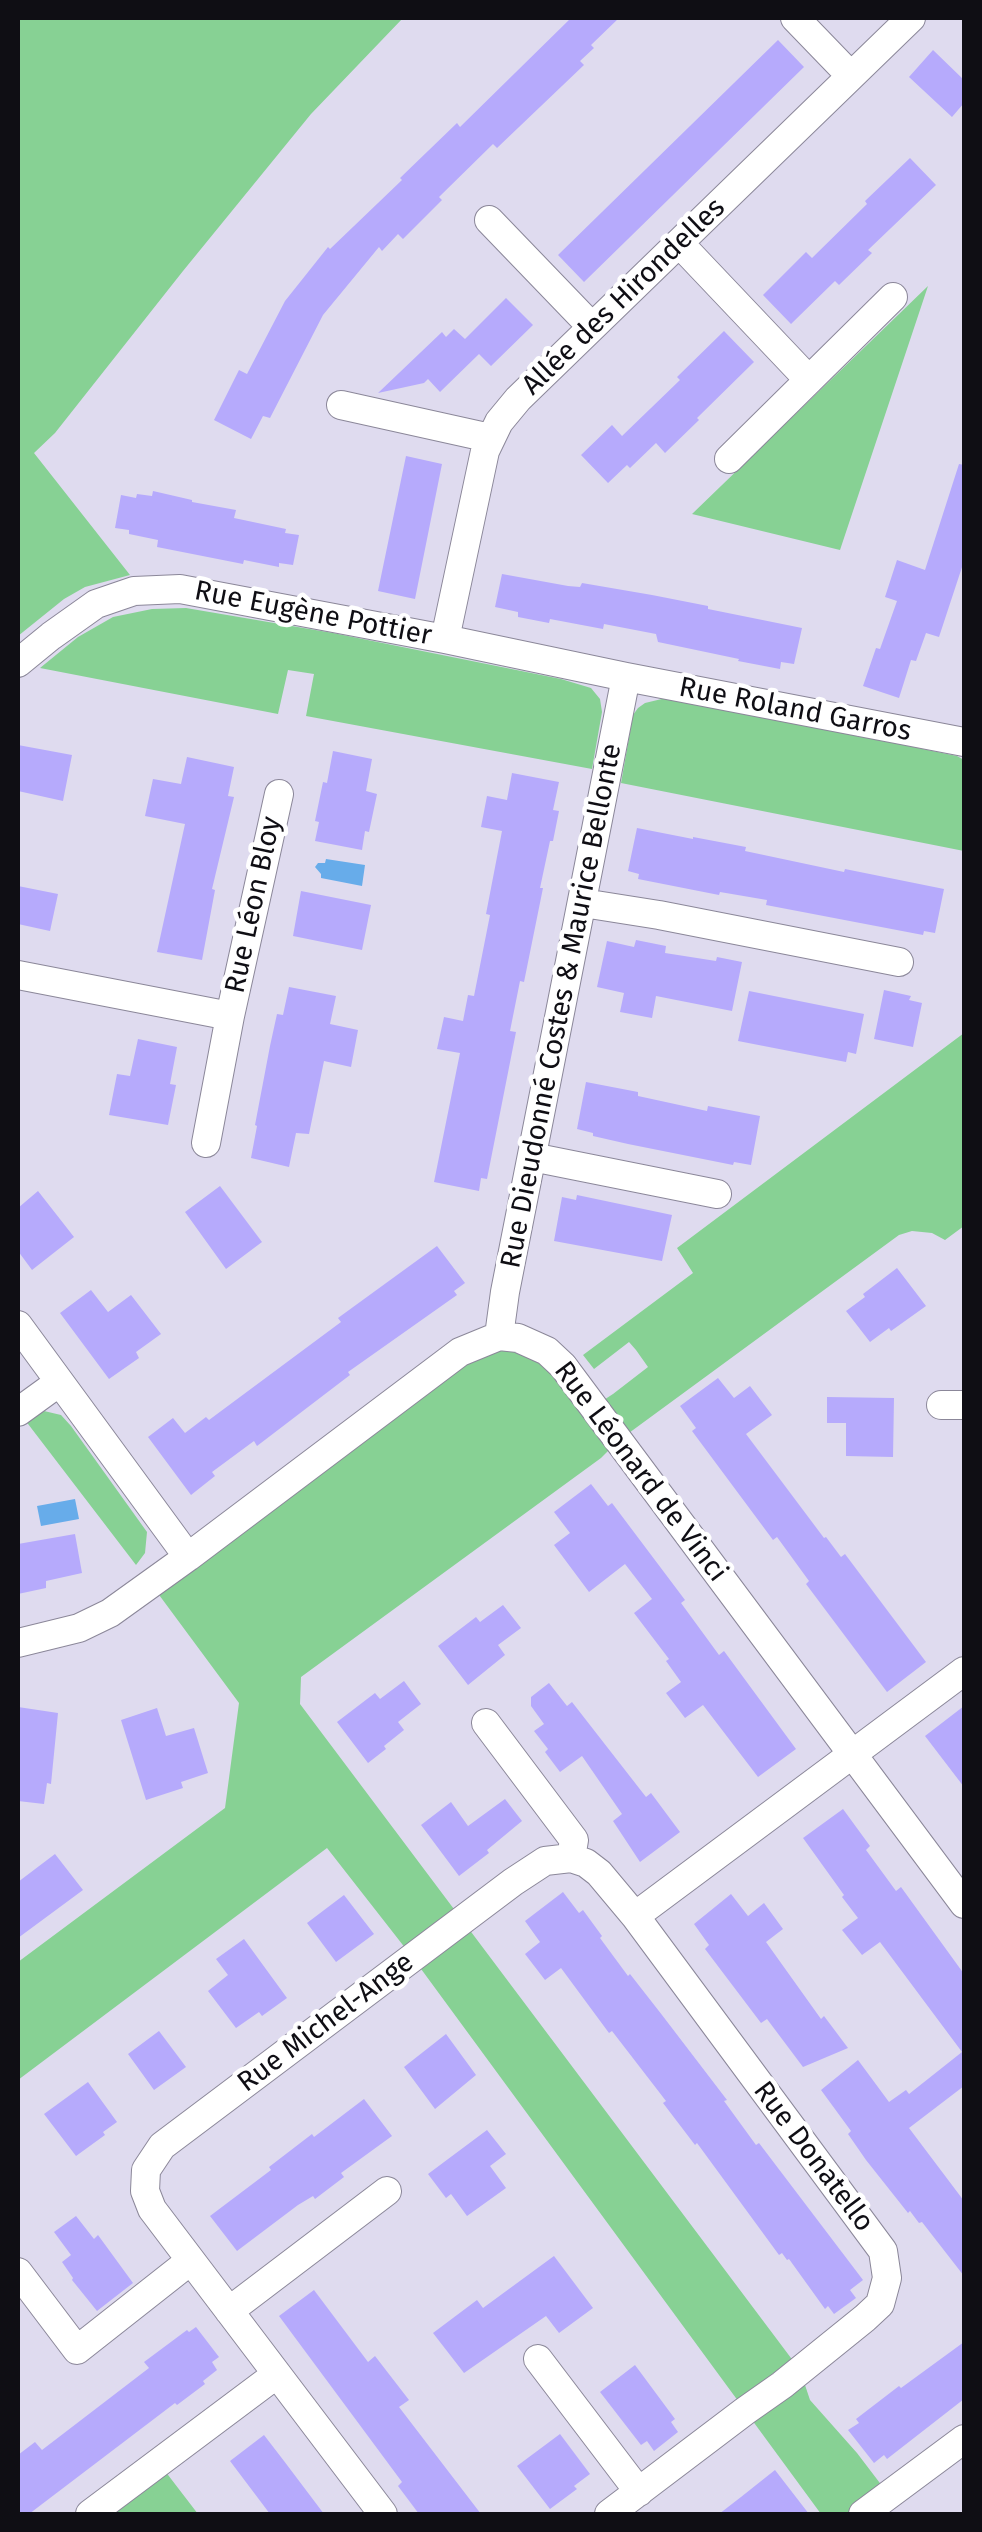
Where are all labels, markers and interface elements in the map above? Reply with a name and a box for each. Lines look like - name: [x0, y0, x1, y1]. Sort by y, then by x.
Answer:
- street label: Allée des Hirondelles: [516, 191, 732, 403]
- street label: Rue Eugène Pottier: [191, 574, 435, 654]
- street label: Rue Roland Garros: [676, 671, 914, 749]
- street label: Rue Dieudonné Costes & Maurice Bellonte: [495, 741, 629, 1271]
- street label: Rue Léon Bloy: [219, 814, 289, 996]
- street label: Rue Léonard de Vinci: [546, 1355, 734, 1589]
- street label: Rue Michel-Ange: [231, 1946, 421, 2100]
- street label: Rue Donatello: [746, 2075, 880, 2239]

